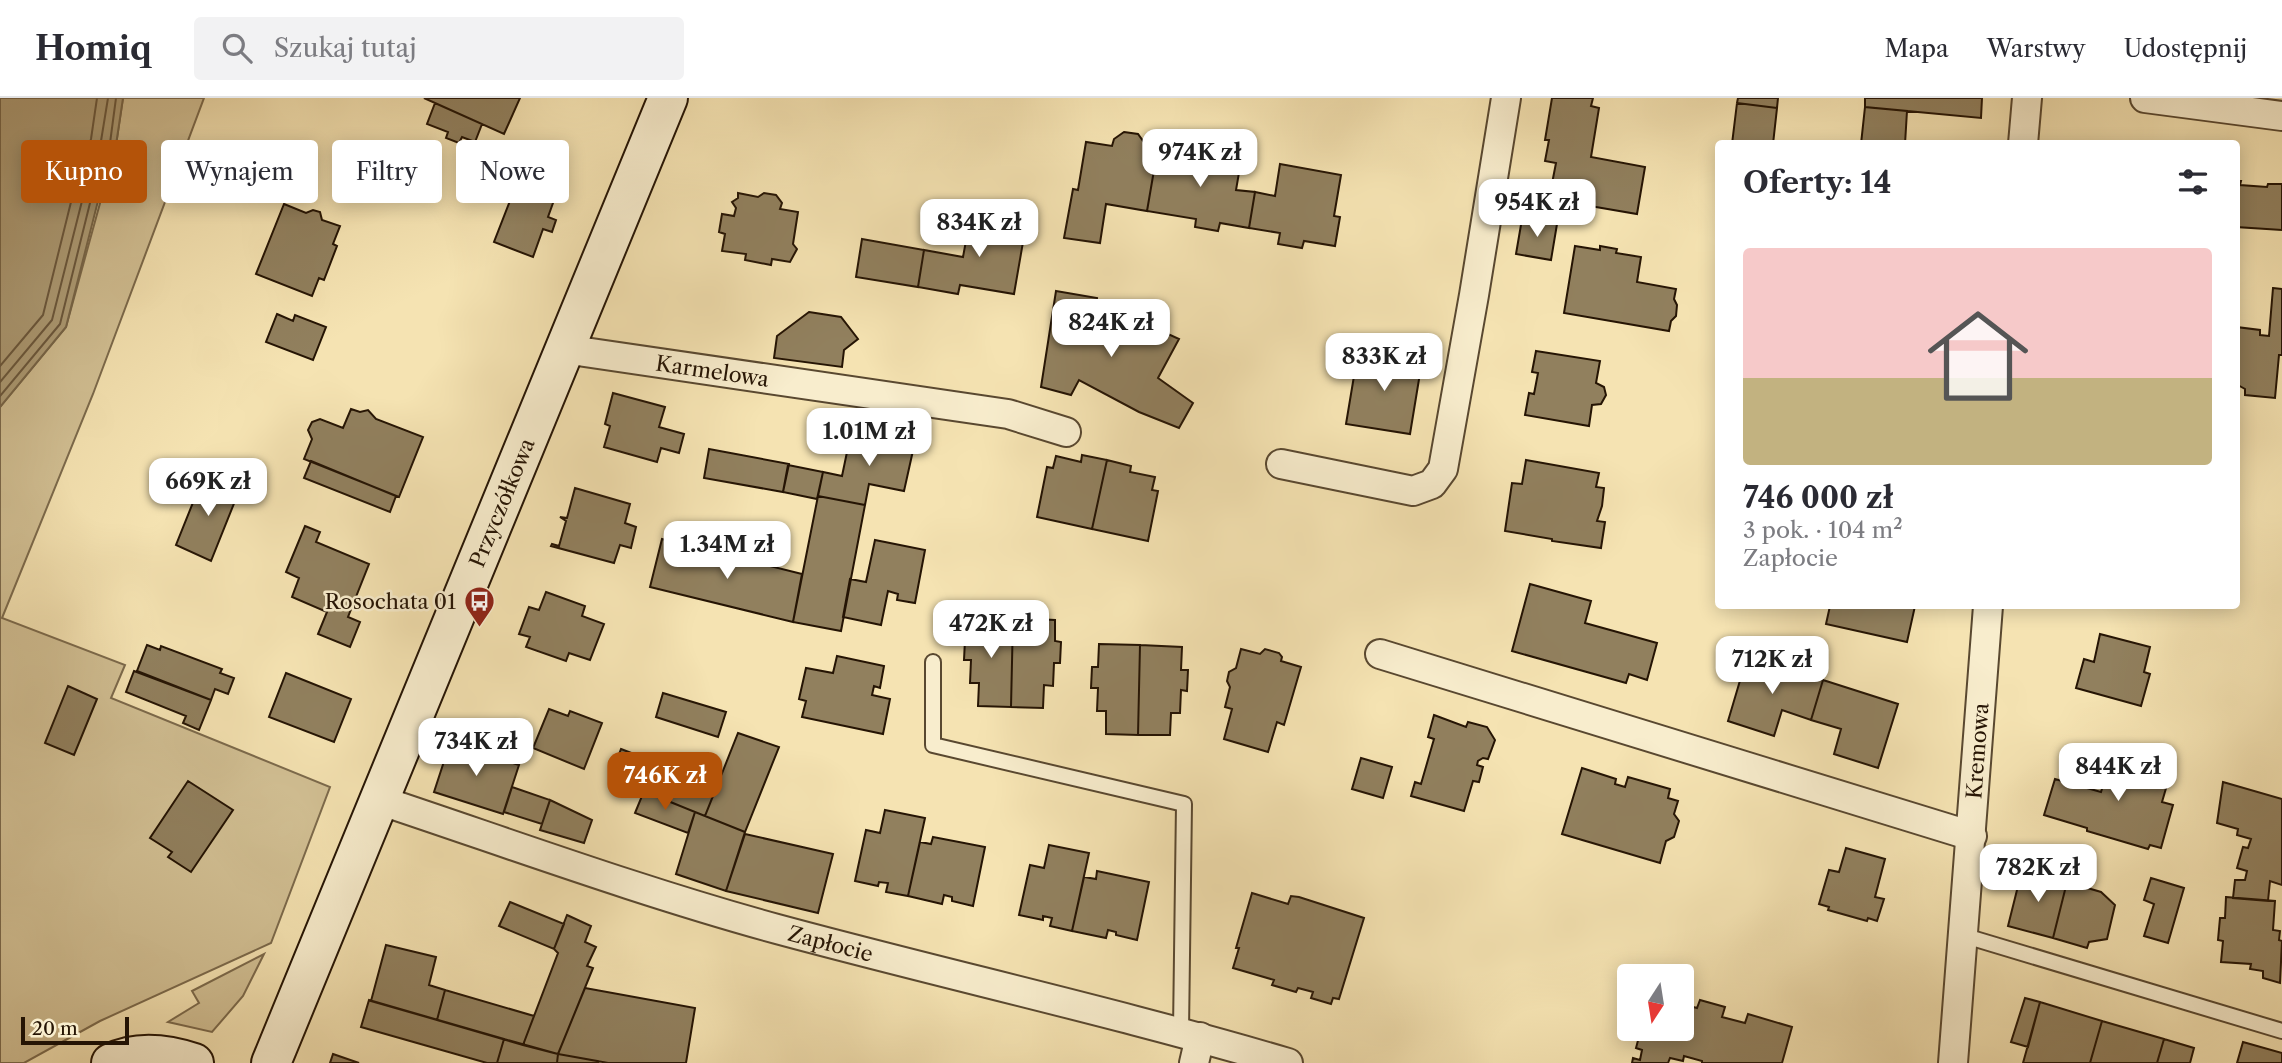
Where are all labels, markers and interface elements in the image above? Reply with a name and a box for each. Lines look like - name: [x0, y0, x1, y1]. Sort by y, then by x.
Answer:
- search box: [194, 17, 684, 80]
- text: Homiq: [35, 28, 152, 69]
- icon: search: [218, 29, 256, 67]
- text: Szukaj tutaj: [274, 32, 417, 64]
- text: Mapa: [1885, 34, 1949, 63]
- text: Warstwy: [1987, 34, 2086, 63]
- text: Udostępnij: [2124, 34, 2247, 63]
- pin: 974K zł: [1135, 130, 1265, 189]
- text: 974K zł: [1158, 138, 1242, 166]
- chip: Kupno: [21, 140, 147, 203]
- chip: Wynajem: [161, 140, 318, 203]
- chip: Filtry: [332, 140, 442, 203]
- chip: Nowe: [456, 140, 569, 203]
- icon: filters: [2174, 163, 2212, 201]
- text: Oferty: 14: [1743, 164, 1891, 201]
- pin: 954K zł: [1472, 180, 1602, 239]
- text: 954K zł: [1495, 188, 1579, 216]
- pin: 834K zł: [914, 200, 1044, 259]
- text: 834K zł: [936, 208, 1022, 236]
- icon: home: [1915, 293, 2041, 419]
- pin: 824K zł: [1046, 300, 1176, 359]
- text: 824K zł: [1068, 308, 1154, 336]
- pin: 833K zł: [1319, 334, 1449, 393]
- text: 833K zł: [1342, 342, 1426, 370]
- street label: Karmelowa: [654, 350, 772, 391]
- pin: 1.01M zł: [797, 408, 941, 468]
- text: 1.01M zł: [823, 417, 915, 445]
- street label: Przyczółkowa: [464, 433, 540, 571]
- pin: 669K zł: [143, 458, 273, 518]
- text: 669K zł: [165, 467, 251, 495]
- text: 746 000 zł: [1743, 479, 1893, 516]
- text: 3 pok. · 104 m²: [1743, 516, 1903, 544]
- pin: 1.34M zł: [655, 522, 799, 581]
- text: 1.34M zł: [680, 530, 774, 558]
- text: Zapłocie: [1743, 544, 1838, 572]
- bus stop icon: Rosochata 01: [462, 584, 496, 628]
- place label: Rosochata 01: [325, 589, 456, 614]
- pin: 472K zł: [926, 601, 1056, 660]
- text: 472K zł: [949, 609, 1033, 637]
- pin: 712K zł: [1707, 636, 1837, 696]
- text: 712K zł: [1732, 645, 1812, 673]
- street label: Kremowa: [1961, 701, 1993, 800]
- pin: 734K zł: [411, 718, 541, 778]
- text: 734K zł: [434, 727, 518, 755]
- pin: 844K zł: [2053, 744, 2183, 803]
- pin: 746K zł: [600, 752, 730, 812]
- text: 844K zł: [2075, 752, 2161, 780]
- text: 746K zł: [623, 761, 707, 789]
- pin: 782K zł: [1973, 844, 2103, 904]
- text: 782K zł: [1996, 853, 2080, 881]
- street label: Zapłocie: [786, 920, 876, 966]
- north arrow: [1617, 964, 1694, 1041]
- map controls: [1617, 964, 1694, 1041]
- scale bar: [21, 1014, 130, 1046]
- text: 20 m: [32, 1017, 78, 1040]

